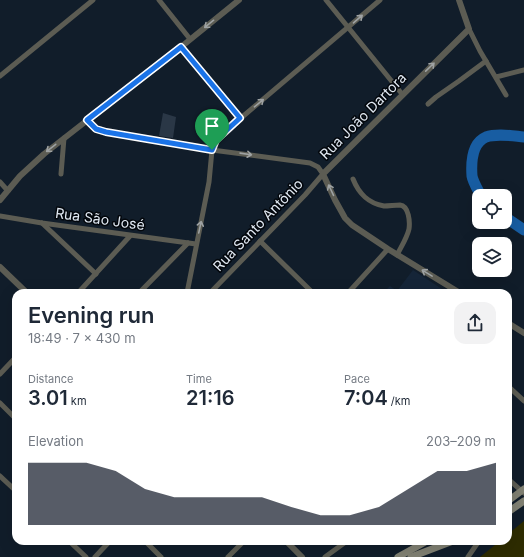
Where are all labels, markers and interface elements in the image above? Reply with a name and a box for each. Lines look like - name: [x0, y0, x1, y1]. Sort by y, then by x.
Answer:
- one-way arrow: [353, 14, 363, 23]
- one-way arrow: [203, 20, 214, 29]
- one-way arrow: [425, 62, 435, 72]
- street label: Rua João Dartora: [316, 69, 409, 162]
- one-way arrow: [254, 98, 264, 107]
- pin: [195, 109, 229, 150]
- icon: arrive: [201, 115, 223, 137]
- one-way arrow: [46, 144, 57, 152]
- one-way arrow: [239, 150, 252, 158]
- street label: Rua Santo Antônio: [209, 175, 306, 274]
- one-way arrow: [326, 185, 334, 197]
- map controls: [472, 189, 512, 277]
- button: locate: [472, 189, 512, 229]
- street label: Rua São José: [54, 204, 146, 233]
- one-way arrow: [196, 221, 204, 234]
- button: layers: [472, 237, 512, 277]
- one-way arrow: [421, 268, 433, 276]
- text: Evening run: [28, 302, 154, 328]
- button: share: [454, 302, 496, 344]
- text: 18:49 · 7 × 430 m: [28, 330, 136, 346]
- text: Distance: [28, 372, 73, 386]
- text: Time: [186, 372, 212, 386]
- text: Pace: [344, 372, 370, 386]
- text: 3.01: [28, 386, 68, 410]
- text: 21:16: [186, 386, 235, 410]
- text: 7:04: [344, 386, 388, 410]
- text: km: [68, 394, 87, 408]
- text: /km: [388, 394, 410, 408]
- text: Elevation: [28, 433, 84, 449]
- text: 203–209 m: [426, 433, 496, 449]

